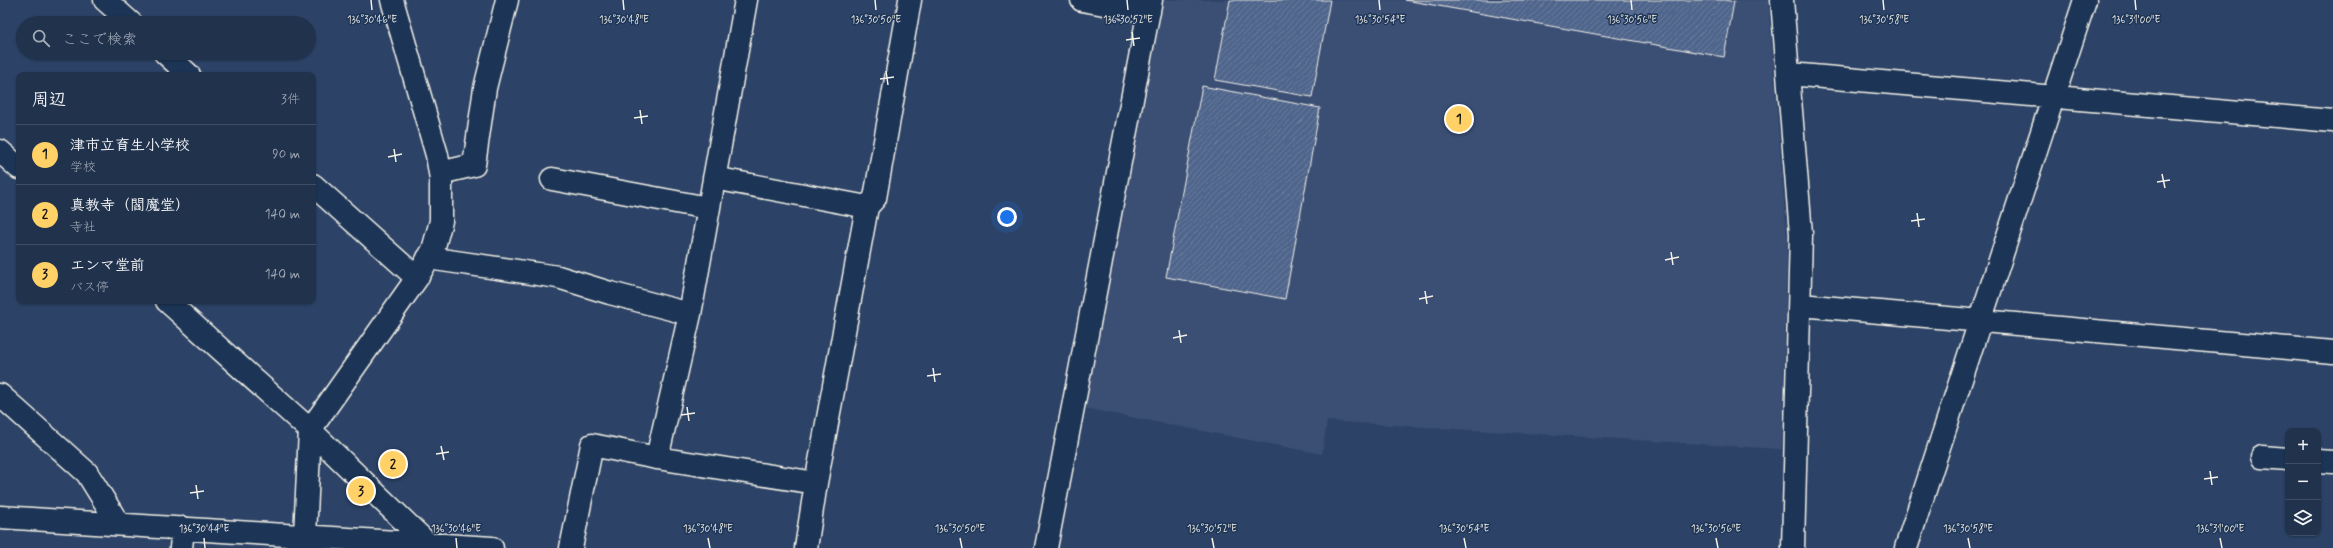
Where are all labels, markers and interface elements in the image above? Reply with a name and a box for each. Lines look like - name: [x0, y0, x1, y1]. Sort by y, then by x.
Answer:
- text: 136°30'46"E: [347, 13, 397, 27]
- text: 136°30'48"E: [599, 13, 649, 27]
- text: 136°30'50"E: [851, 13, 901, 27]
- text: 136°30'52"E: [1103, 13, 1153, 27]
- text: 136°30'54"E: [1355, 13, 1406, 27]
- text: 136°30'56"E: [1607, 13, 1657, 27]
- text: 136°30'58"E: [1859, 13, 1909, 27]
- text: 136°31'00"E: [2112, 13, 2160, 27]
- search box: [16, 16, 316, 60]
- icon: search: [30, 27, 52, 49]
- text: ここで検索: [62, 30, 137, 50]
- text: 周辺: [32, 89, 66, 111]
- text: 3件: [281, 91, 300, 108]
- pin: 1: [1446, 104, 1472, 134]
- text: 津市立育生小学校: [70, 136, 190, 156]
- text: 1: [42, 146, 48, 163]
- text: 90 m: [272, 146, 300, 163]
- text: 学校: [70, 159, 96, 176]
- text: 真教寺（閻魔堂）: [70, 196, 190, 216]
- text: 2: [42, 206, 48, 223]
- text: 140 m: [265, 206, 300, 223]
- your location: [997, 207, 1017, 227]
- text: 寺社: [70, 219, 96, 236]
- text: エンマ堂前: [70, 256, 145, 276]
- text: 3: [42, 266, 48, 283]
- text: 140 m: [265, 266, 300, 283]
- text: バス停: [70, 279, 109, 296]
- map controls: [2285, 428, 2321, 536]
- button: +: [2285, 428, 2321, 464]
- pin: 2: [380, 449, 406, 479]
- button: −: [2285, 464, 2321, 500]
- pin: 3: [348, 476, 374, 506]
- button: layers: [2285, 500, 2321, 536]
- text: 136°30'44"E: [179, 522, 229, 536]
- text: 136°30'46"E: [431, 522, 481, 536]
- text: 136°30'48"E: [683, 522, 733, 536]
- text: 136°30'50"E: [935, 522, 985, 536]
- text: 136°30'52"E: [1187, 522, 1237, 536]
- text: 136°30'54"E: [1439, 522, 1490, 536]
- text: 136°30'56"E: [1691, 522, 1741, 536]
- text: 136°30'58"E: [1943, 522, 1993, 536]
- text: 136°31'00"E: [2196, 522, 2244, 536]

